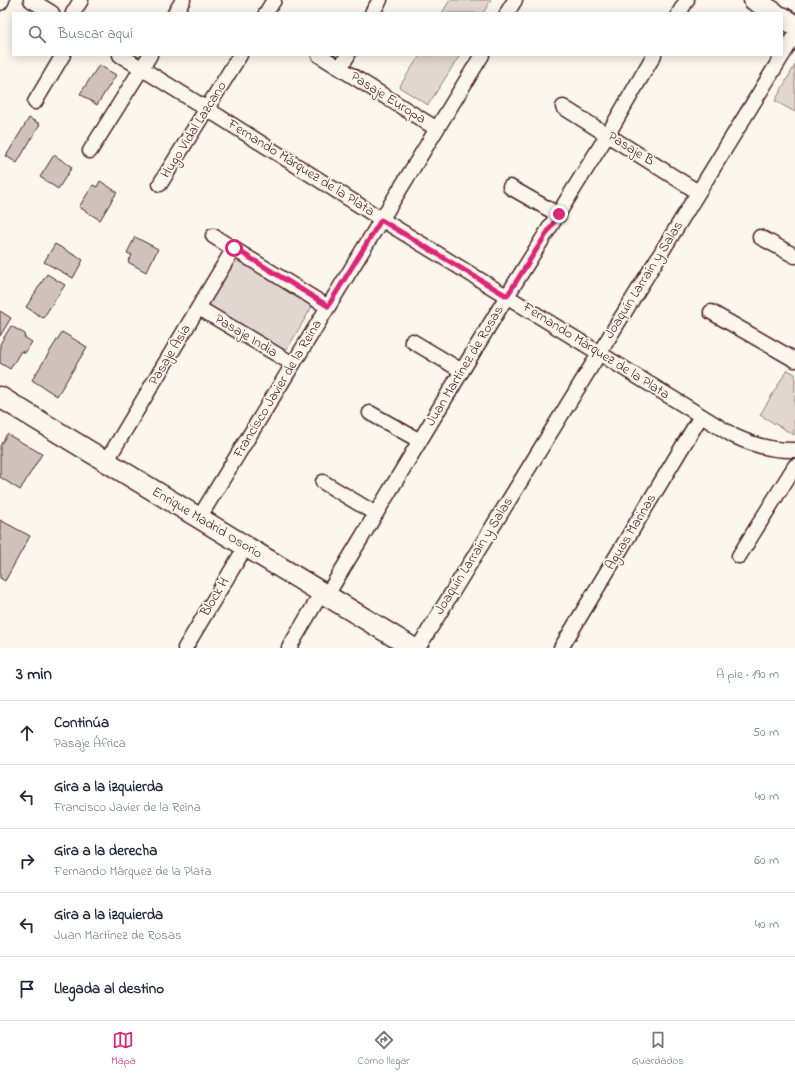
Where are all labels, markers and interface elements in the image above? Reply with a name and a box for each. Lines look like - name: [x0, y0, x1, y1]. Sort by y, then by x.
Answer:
- search box: [12, 12, 783, 56]
- icon: search: [26, 23, 48, 45]
- text: Buscar aquí: [58, 23, 133, 45]
- street label: Pasaje Europa: [346, 66, 430, 130]
- street label: Hugo Vidal Lazcano: [156, 77, 233, 183]
- street label: Fernando Márquez de la Plata: [223, 114, 378, 222]
- street label: Pasaje B: [604, 126, 658, 172]
- route end: [550, 205, 568, 223]
- street label: Joaquín Larraín y Salas: [599, 217, 690, 343]
- route start: [225, 239, 243, 257]
- street label: Fernando Márquez de la Plata: [518, 297, 673, 405]
- street label: Juan Martínez de Rosas: [421, 302, 509, 430]
- street label: Pasaje India: [210, 309, 282, 363]
- street label: Francisco Javier de la Reina: [228, 316, 328, 463]
- street label: Pasaje Asia: [144, 320, 196, 390]
- street label: Enrique Madrid Osorio: [148, 482, 266, 564]
- street label: Aguas Marinas: [600, 490, 663, 575]
- street label: Joaquín Larraín y Salas: [429, 493, 520, 619]
- street label: Block H: [195, 574, 235, 621]
- text: 3 min: [16, 662, 52, 687]
- text: A pie · 190 m: [716, 665, 779, 684]
- text: Continúa: [54, 712, 109, 734]
- icon: ahead: [16, 722, 38, 744]
- text: 50 m: [753, 723, 779, 742]
- text: Pasaje África: [54, 734, 126, 753]
- text: Gira a la izquierda: [54, 776, 163, 798]
- icon: left: [16, 786, 38, 808]
- text: 40 m: [755, 787, 779, 806]
- text: Francisco Javier de la Reina: [54, 798, 201, 817]
- text: Gira a la derecha: [54, 840, 157, 862]
- icon: right: [16, 850, 38, 872]
- text: 60 m: [754, 851, 779, 870]
- text: Fernando Márquez de la Plata: [54, 862, 211, 881]
- text: Gira a la izquierda: [54, 904, 163, 926]
- icon: left: [16, 914, 38, 936]
- text: 40 m: [755, 915, 779, 934]
- text: Juan Martínez de Rosas: [54, 926, 182, 945]
- icon: arrive: [16, 978, 38, 1000]
- text: Llegada al destino: [54, 978, 164, 1000]
- tab: Mapa: [111, 1029, 136, 1069]
- tab: Cómo llegar: [358, 1029, 410, 1069]
- tab: Guardados: [632, 1029, 684, 1069]

